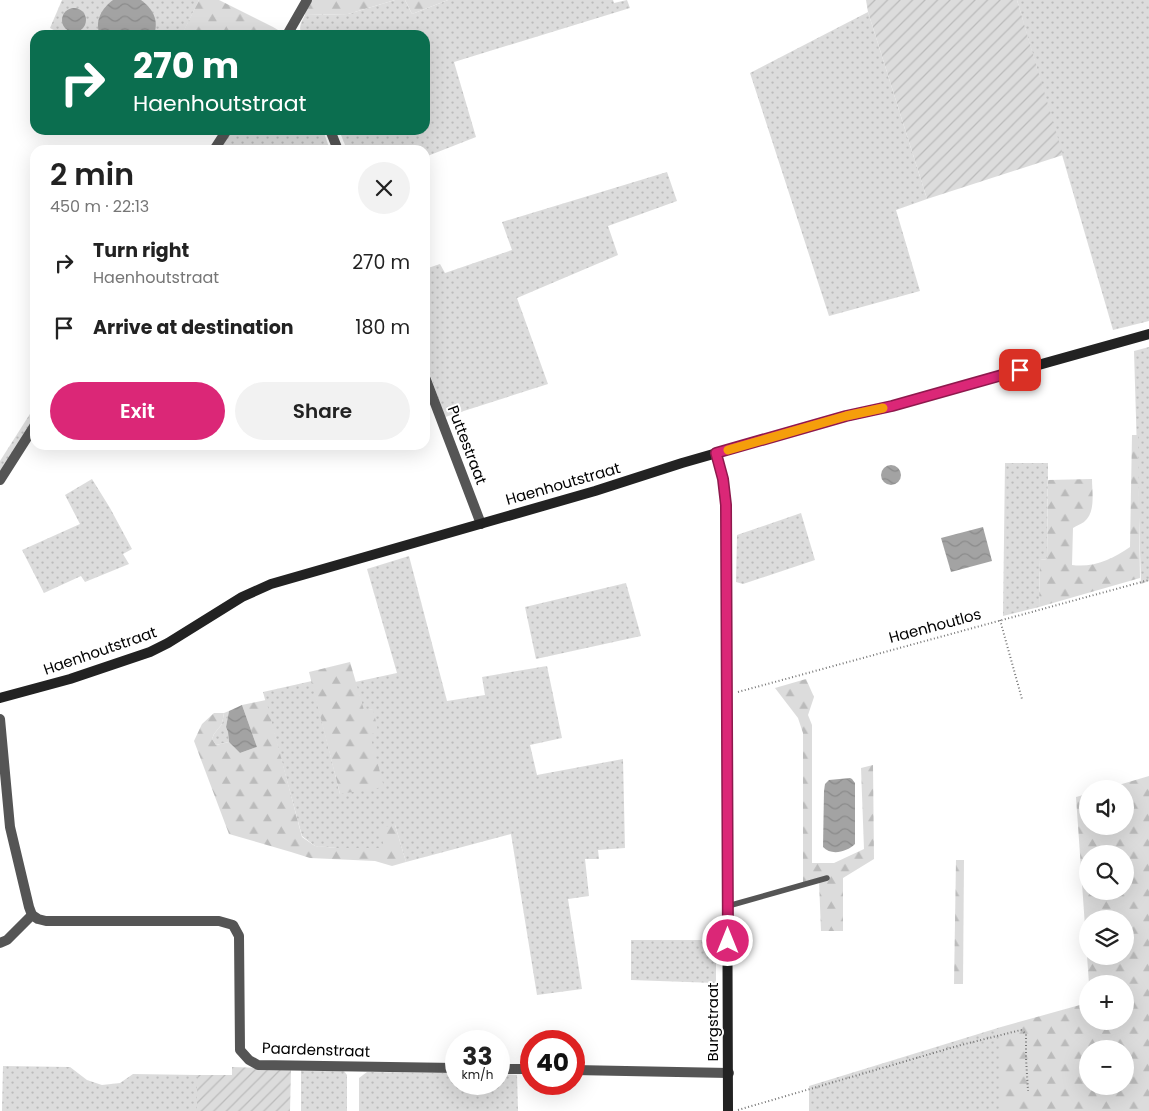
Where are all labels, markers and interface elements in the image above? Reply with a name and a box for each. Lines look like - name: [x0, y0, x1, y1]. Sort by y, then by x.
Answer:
- text: 270 m: [133, 41, 239, 90]
- icon: right: [50, 50, 115, 115]
- text: Haenhoutstraat: [133, 88, 307, 119]
- text: 2 min: [50, 153, 134, 196]
- button: close: [358, 162, 410, 214]
- text: 450 m · 22:13: [50, 195, 149, 218]
- text: Turn right: [93, 237, 189, 264]
- icon: right: [50, 249, 78, 277]
- text: 270 m: [352, 249, 410, 276]
- text: Haenhoutstraat: [93, 266, 219, 289]
- icon: arrive: [50, 314, 78, 342]
- text: Arrive at destination: [93, 314, 294, 341]
- text: 180 m: [355, 314, 410, 341]
- pin: [999, 349, 1041, 391]
- icon: arrive: [1006, 356, 1034, 384]
- button: Exit: [50, 382, 225, 440]
- button: Share: [235, 382, 410, 440]
- street label: Puttestraat: [443, 402, 492, 487]
- street label: Haenhoutstraat: [503, 457, 623, 510]
- street label: Haenhoutlos: [886, 603, 984, 648]
- street label: Haenhoutstraat: [40, 621, 159, 680]
- map controls: [1079, 780, 1134, 1095]
- button: sound: [1079, 780, 1134, 835]
- button: search: [1079, 845, 1134, 900]
- button: layers: [1079, 910, 1134, 965]
- position arrow: [701, 914, 753, 966]
- button: +: [1079, 975, 1134, 1030]
- street label: Burgstraat: [702, 982, 723, 1062]
- speed limit sign: 40: [520, 1030, 585, 1095]
- street label: Paardenstraat: [262, 1037, 370, 1062]
- text: 33: [462, 1039, 493, 1074]
- button: −: [1079, 1040, 1134, 1095]
- text: km/h: [462, 1066, 493, 1083]

